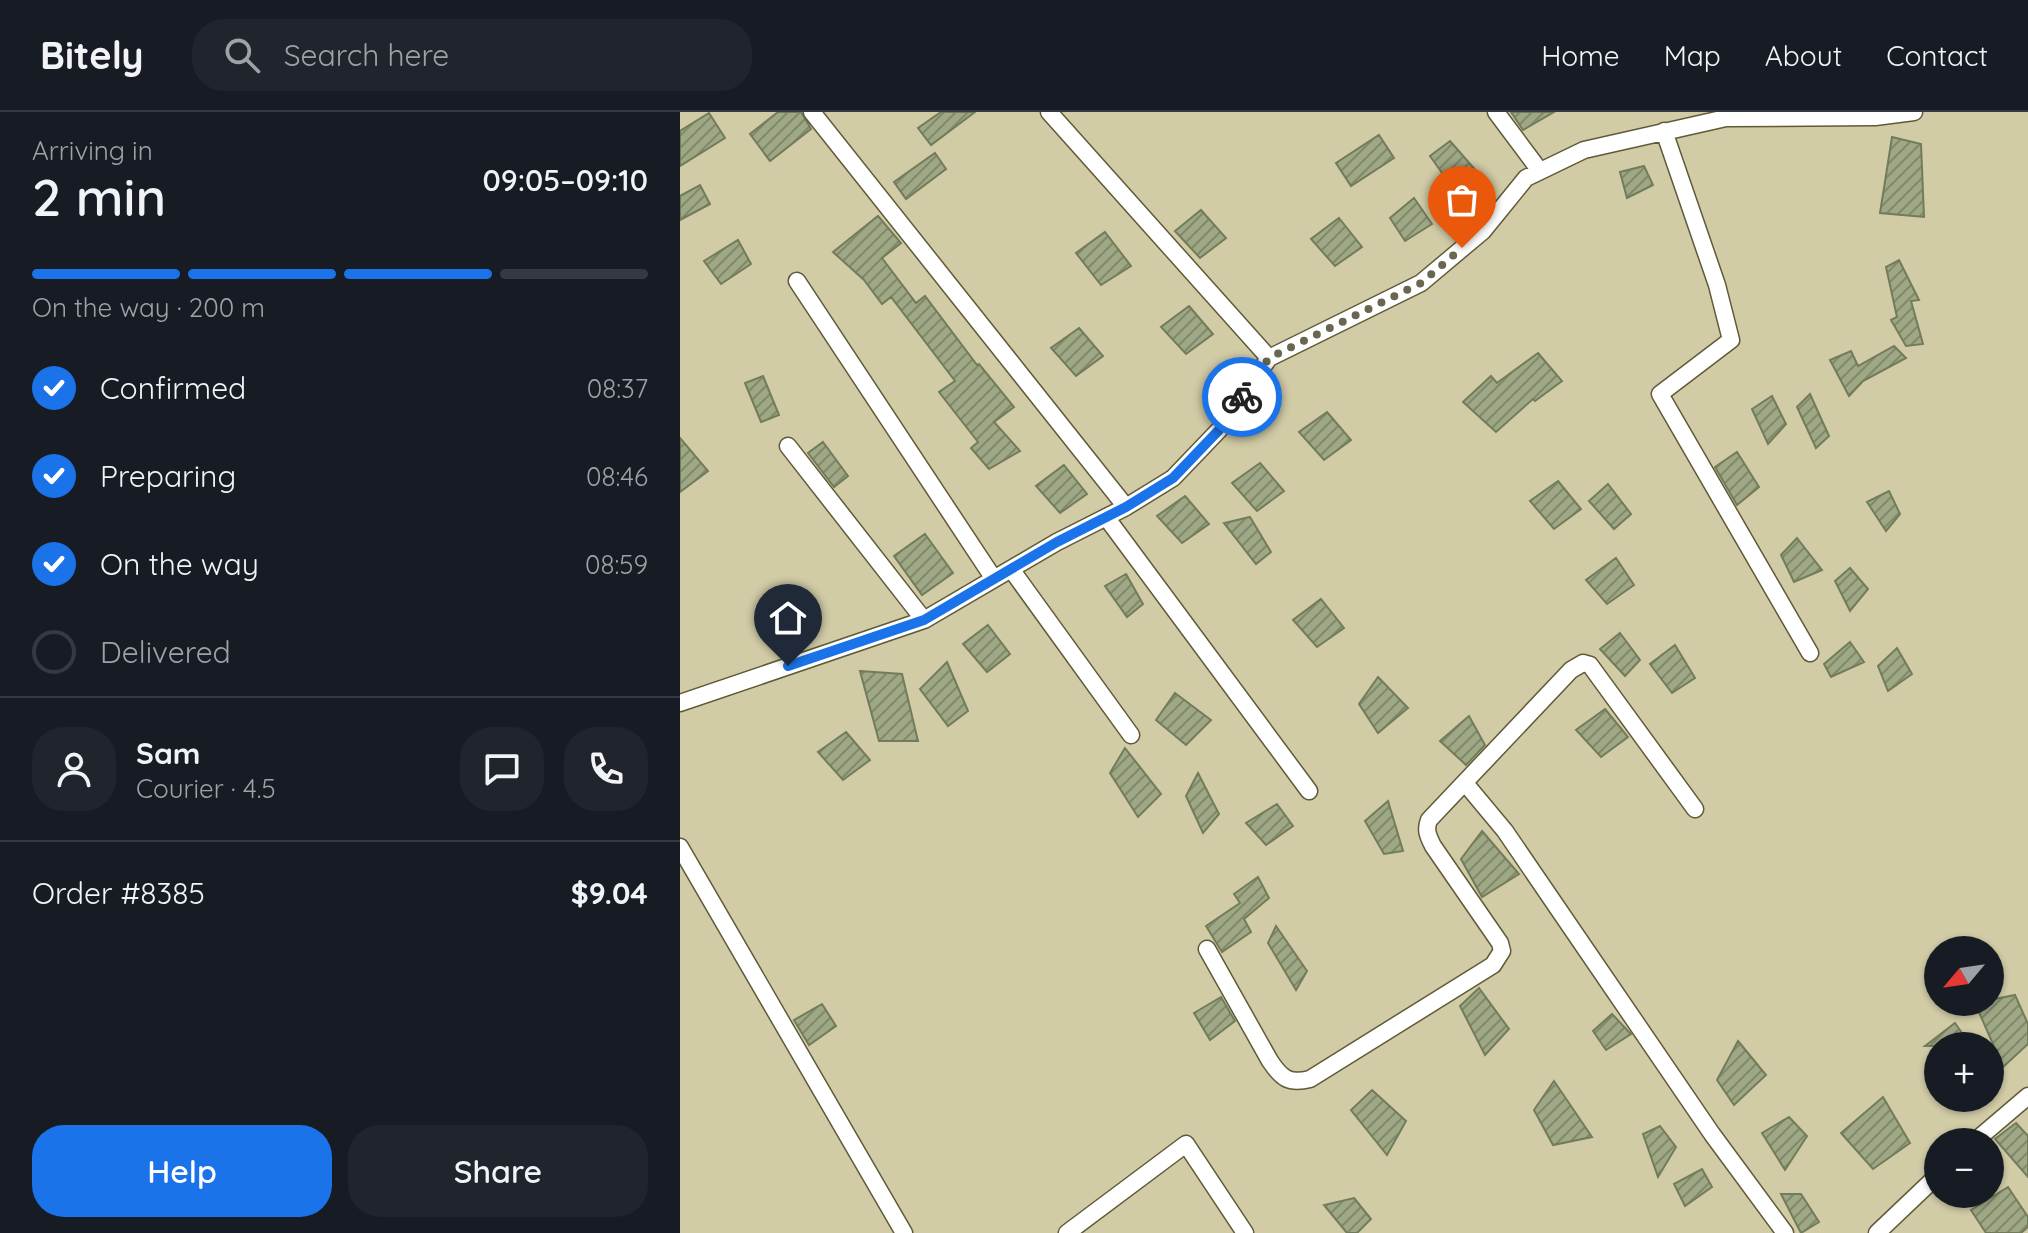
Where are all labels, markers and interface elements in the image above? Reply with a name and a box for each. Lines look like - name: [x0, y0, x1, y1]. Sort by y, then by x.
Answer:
- search box: [192, 19, 752, 91]
- text: Bitely: [40, 31, 144, 79]
- icon: search: [220, 33, 264, 77]
- text: Search here: [284, 36, 449, 74]
- text: Home: [1541, 38, 1620, 73]
- text: Map: [1664, 38, 1721, 73]
- text: About: [1765, 38, 1842, 73]
- text: Contact: [1886, 38, 1988, 73]
- text: Arriving in: [32, 134, 153, 167]
- text: 09:05–09:10: [483, 161, 648, 199]
- text: 2 min: [32, 164, 166, 229]
- pin: [1428, 166, 1496, 248]
- icon: bag: [1440, 178, 1484, 222]
- text: On the way · 200 m: [32, 291, 265, 324]
- courier: [1202, 357, 1282, 437]
- icon: check: [32, 366, 76, 410]
- text: Confirmed: [100, 369, 246, 407]
- text: 08:37: [587, 372, 648, 405]
- icon: bike: [1220, 375, 1264, 419]
- icon: check: [32, 454, 76, 498]
- text: Preparing: [100, 457, 236, 495]
- text: 08:46: [586, 460, 648, 493]
- icon: check: [32, 542, 76, 586]
- text: On the way: [100, 545, 259, 583]
- text: 08:59: [585, 548, 648, 581]
- pin: [754, 584, 822, 666]
- icon: home: [766, 596, 810, 640]
- text: Delivered: [100, 633, 231, 671]
- button: person: [32, 727, 116, 811]
- button: chat: [460, 727, 544, 811]
- button: phone: [564, 727, 648, 811]
- text: Sam: [136, 734, 200, 772]
- text: Courier · 4.5: [136, 772, 276, 805]
- text: Order #8385: [32, 874, 205, 912]
- text: $9.04: [571, 874, 648, 912]
- north arrow: [1924, 936, 2004, 1016]
- map controls: [1924, 936, 2004, 1208]
- button: +: [1924, 1032, 2004, 1112]
- button: Help: [32, 1125, 332, 1217]
- button: Share: [348, 1125, 648, 1217]
- button: −: [1924, 1128, 2004, 1208]

